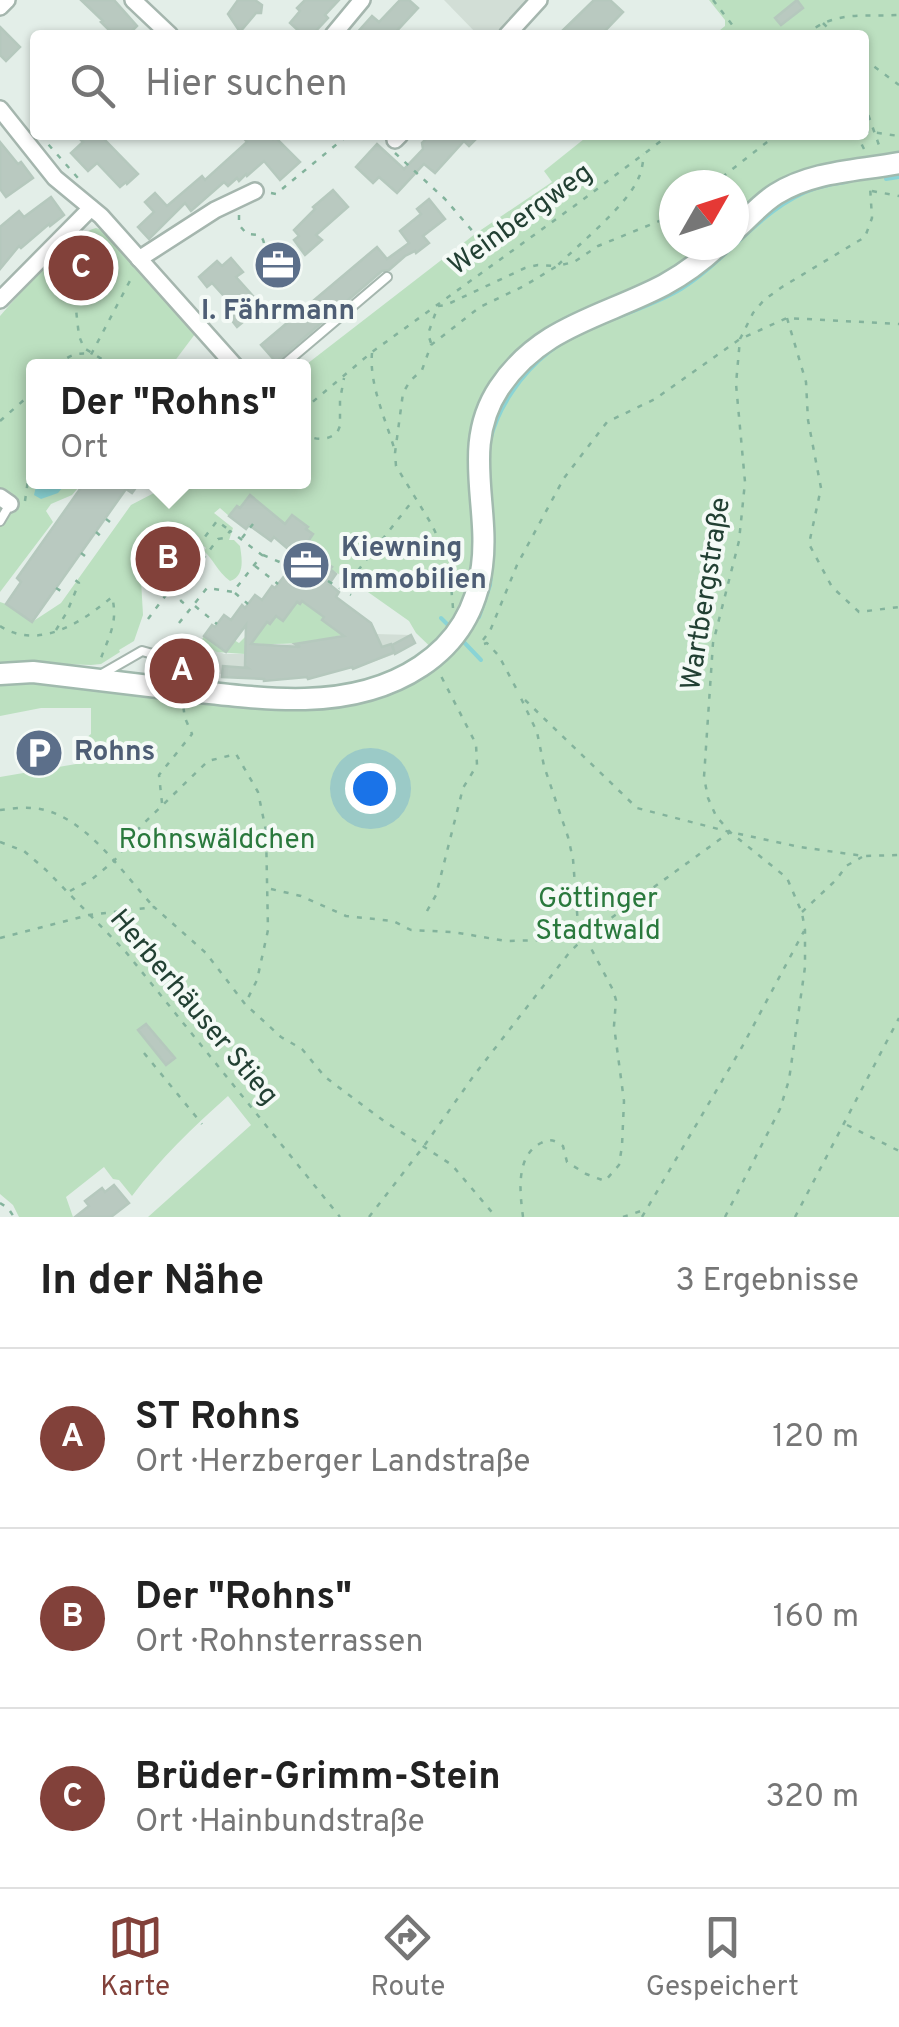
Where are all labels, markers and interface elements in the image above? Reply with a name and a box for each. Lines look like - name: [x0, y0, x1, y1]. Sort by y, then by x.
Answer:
- search box: [30, 30, 869, 140]
- icon: search: [65, 58, 120, 113]
- text: Hier suchen: [145, 61, 348, 110]
- street label: Weinbergweg: [442, 156, 600, 284]
- north arrow: [659, 170, 749, 260]
- pin: C: [48, 230, 114, 306]
- office icon: I. Fährmann: [252, 239, 304, 291]
- place label: I. Fährmann: [201, 294, 355, 330]
- popup: [26, 359, 311, 489]
- text: Der "Rohns": [60, 380, 277, 429]
- text: Ort: [60, 429, 108, 469]
- street label: Wartbergstraße: [674, 495, 740, 693]
- pin: B: [136, 522, 200, 596]
- place label: Kiewning Immobilien: [341, 531, 487, 599]
- office icon: Kiewning Immobilien: [280, 539, 332, 591]
- pin: A: [150, 634, 214, 708]
- parking icon: Rohns: [13, 727, 65, 779]
- place label: Rohns: [74, 735, 155, 771]
- your location: [345, 763, 396, 814]
- park label: Rohnswäldchen: [118, 823, 316, 859]
- park label: Göttinger Stadtwald: [535, 882, 661, 950]
- street label: Herberhäuser Stieg: [100, 903, 286, 1113]
- text: In der Nähe: [40, 1256, 264, 1309]
- text: 3 Ergebnisse: [676, 1262, 859, 1302]
- text: ST Rohns: [135, 1394, 300, 1443]
- text: A: [61, 1418, 84, 1458]
- text: 120 m: [772, 1418, 859, 1458]
- text: Ort · Herzberger Landstraße: [135, 1443, 531, 1483]
- text: Der "Rohns": [135, 1574, 352, 1623]
- text: B: [61, 1598, 84, 1638]
- text: 160 m: [773, 1598, 859, 1638]
- text: Ort · Rohnsterrassen: [135, 1623, 424, 1663]
- text: Brüder-Grimm-Stein: [135, 1754, 501, 1803]
- text: C: [62, 1778, 83, 1818]
- text: 320 m: [766, 1778, 859, 1818]
- text: Ort · Hainbundstraße: [135, 1803, 425, 1843]
- tab: Karte: [100, 1910, 170, 2006]
- tab: Route: [371, 1910, 445, 2006]
- tab: Gespeichert: [646, 1910, 799, 2006]

